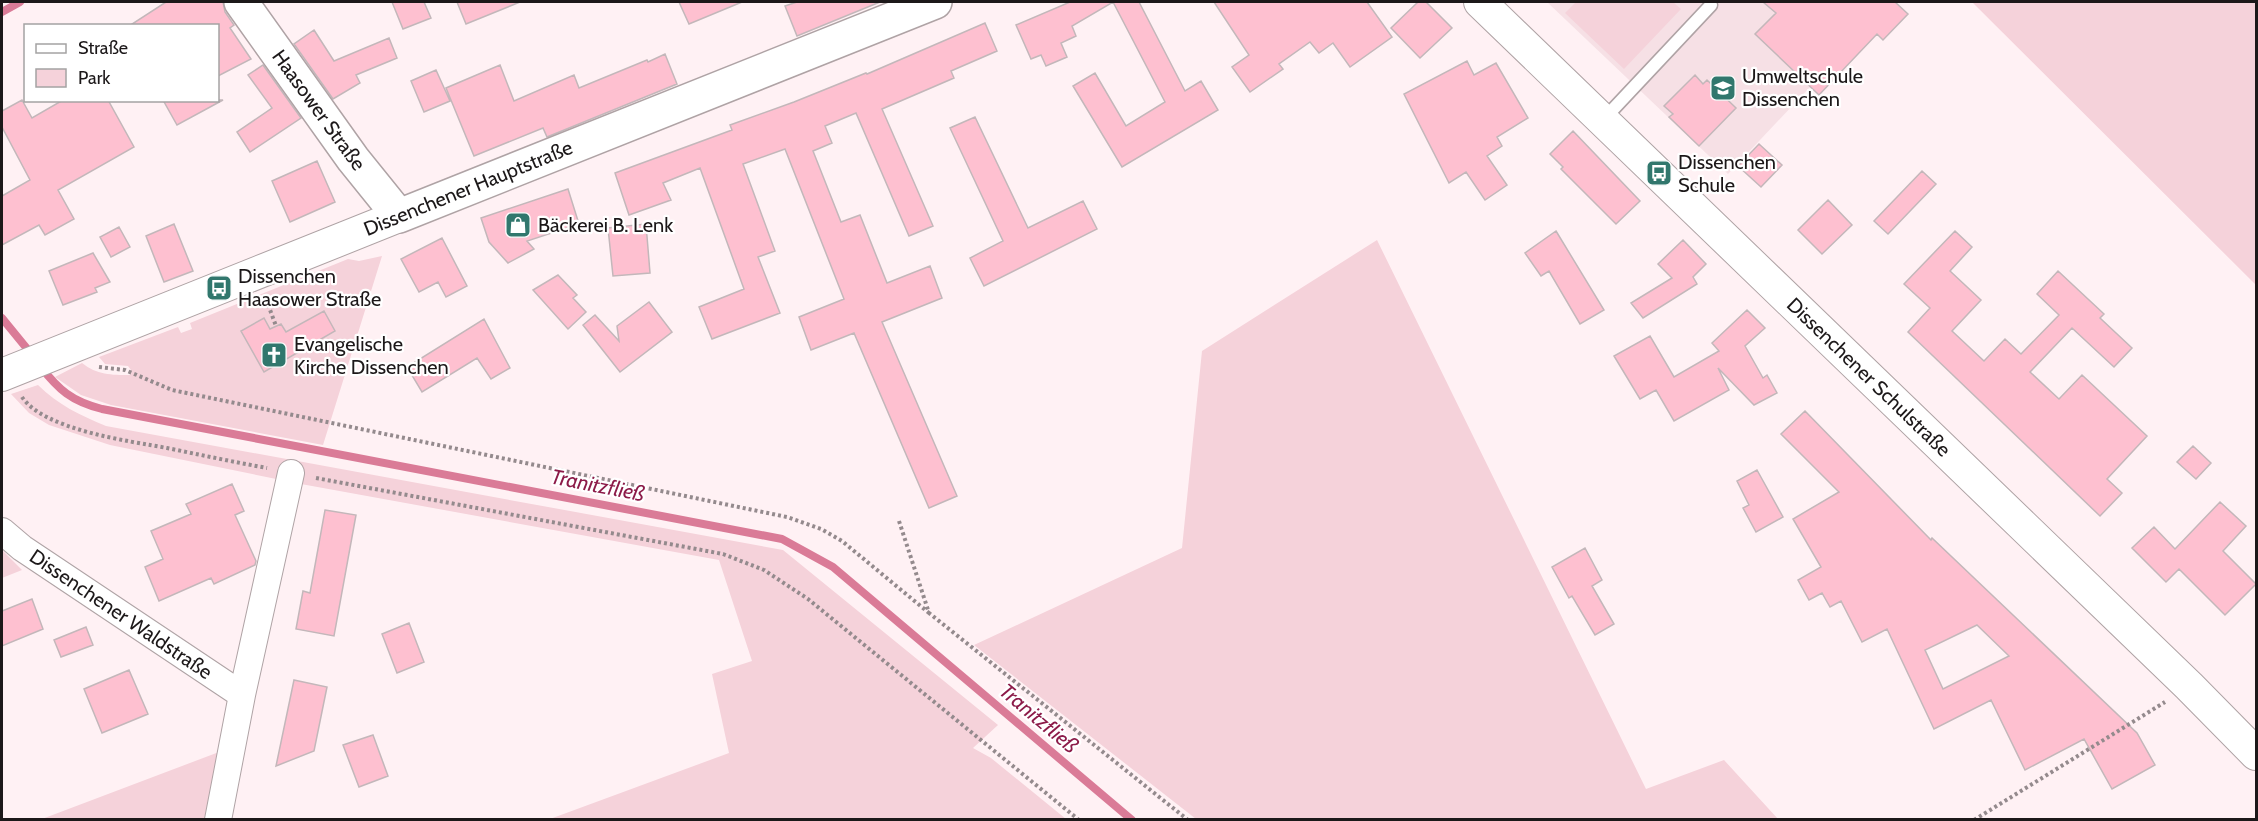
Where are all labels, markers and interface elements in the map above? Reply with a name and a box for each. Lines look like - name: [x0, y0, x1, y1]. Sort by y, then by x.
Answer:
- legend: [24, 24, 219, 102]
- text: Straße: [78, 37, 128, 59]
- street label: Haasower Straße: [267, 45, 371, 175]
- place label: Umweltschule Dissenchen: [1742, 64, 1863, 111]
- text: Park: [78, 67, 111, 89]
- school or university icon: Umweltschule Dissenchen: [1708, 73, 1738, 103]
- street label: Dissenchener Hauptstraße: [360, 135, 576, 241]
- place label: Dissenchen Schule: [1678, 150, 1776, 197]
- bus stop icon: Dissenchen Schule: [1644, 158, 1674, 188]
- shop icon: Bäckerei B. Lenk: [503, 210, 533, 240]
- place label: Bäckerei B. Lenk: [538, 213, 673, 237]
- place label: Dissenchen Haasower Straße: [238, 264, 381, 311]
- bus stop icon: Dissenchen Haasower Straße: [204, 273, 234, 303]
- street label: Dissenchener Schulstraße: [1782, 293, 1956, 461]
- place label: Evangelische Kirche Dissenchen: [294, 332, 449, 379]
- church icon: Evangelische Kirche Dissenchen: [259, 340, 289, 370]
- water label: Tranitzfließ: [549, 464, 647, 506]
- street label: Dissenchener Waldstraße: [25, 544, 217, 684]
- water label: Tranitzfließ: [995, 678, 1084, 758]

